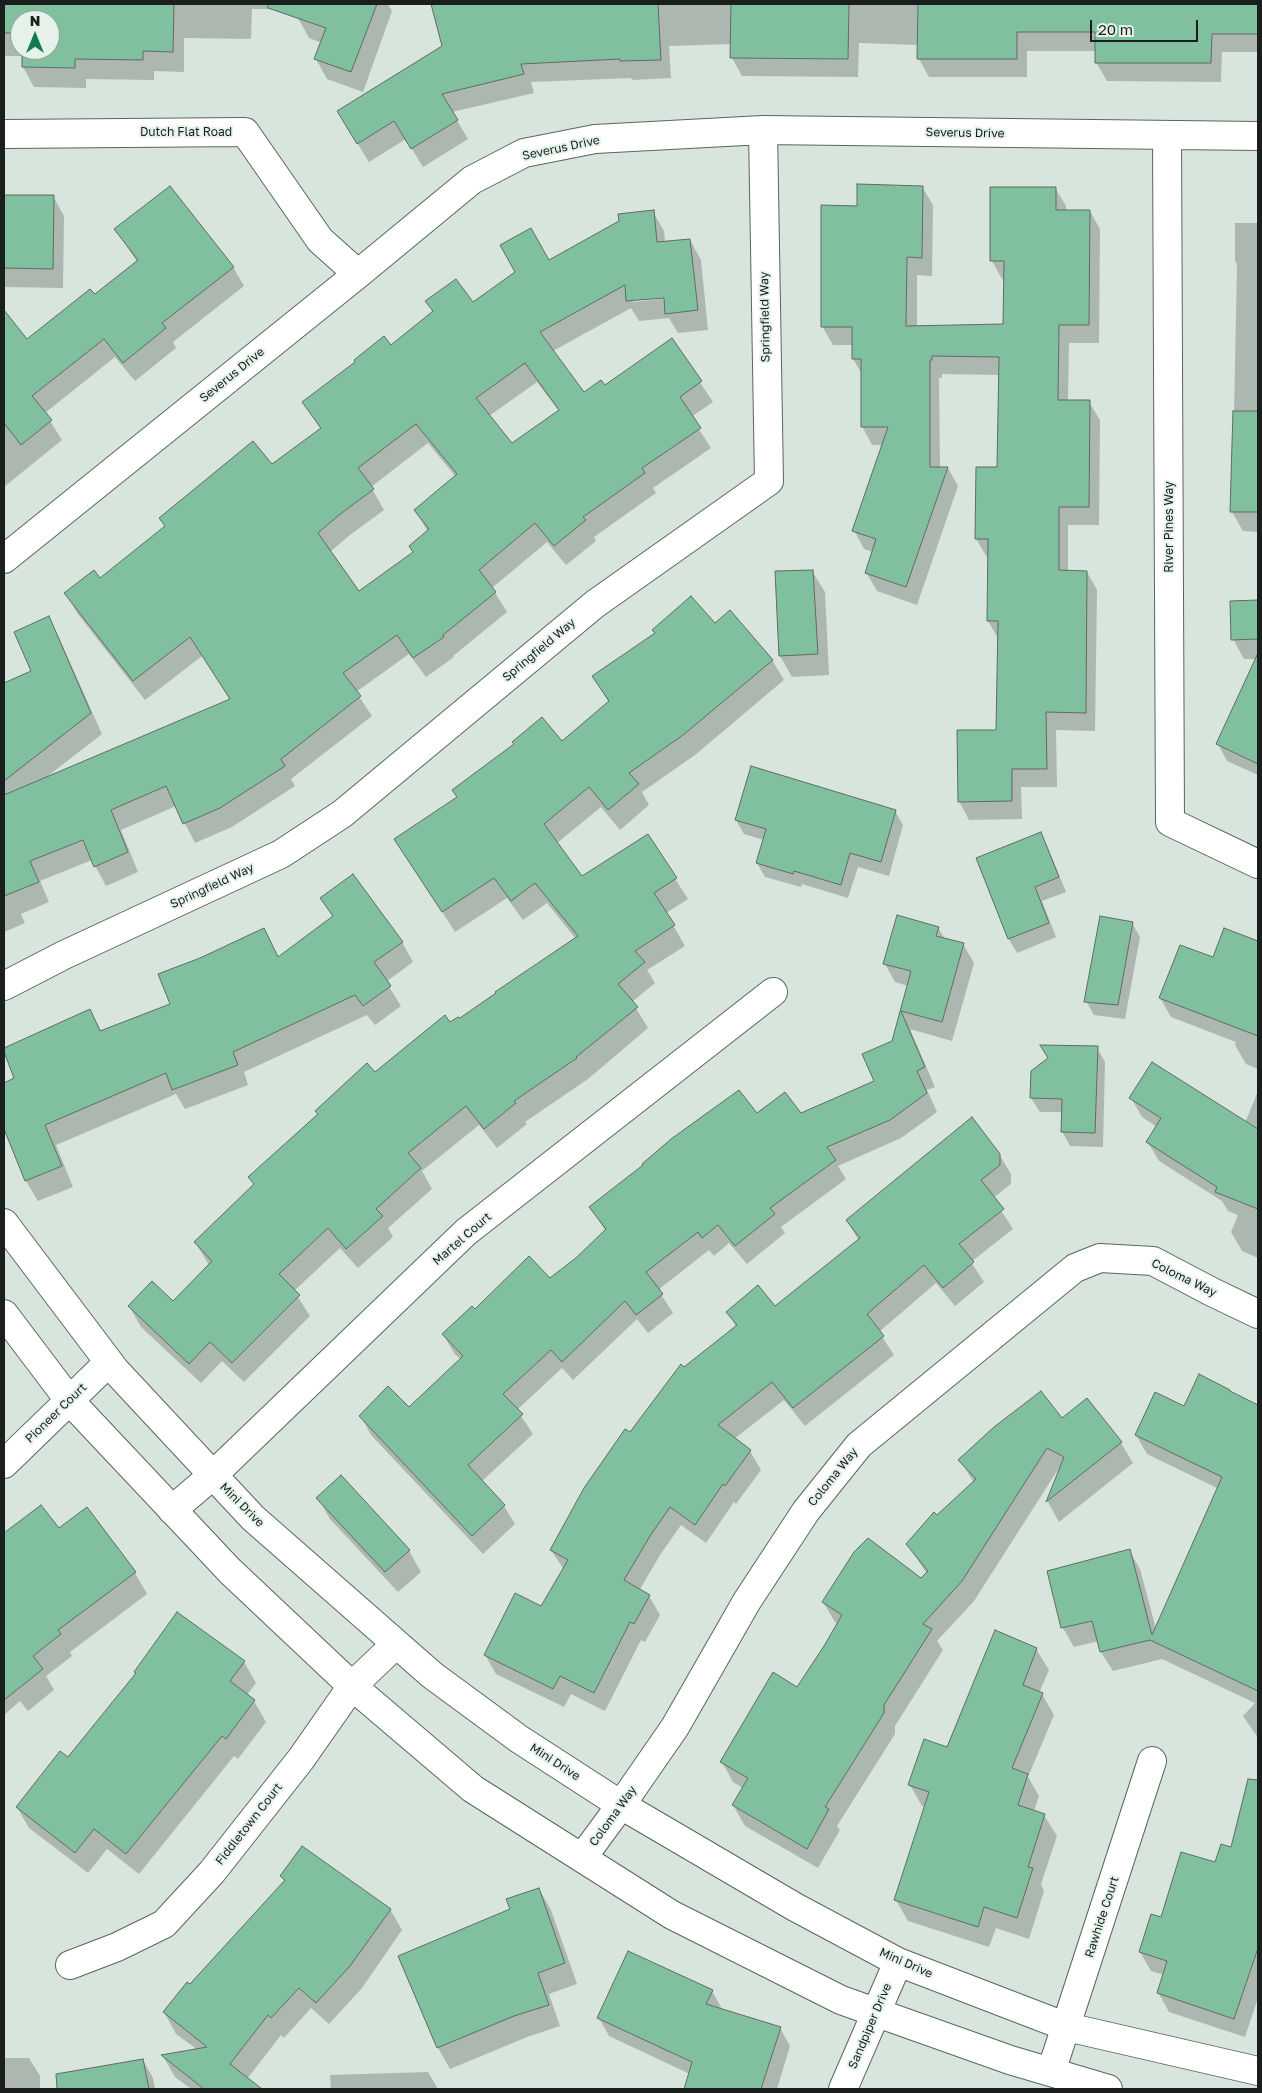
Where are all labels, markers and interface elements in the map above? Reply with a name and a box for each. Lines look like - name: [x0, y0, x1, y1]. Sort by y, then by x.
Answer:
- north arrow: [10, 10, 60, 60]
- scale bar: [1092, 10, 1200, 42]
- text: N: [30, 12, 40, 29]
- text: 20 m: [1098, 20, 1133, 38]
- street label: Dutch Flat Road: [140, 125, 232, 139]
- street label: Severus Drive: [925, 125, 1005, 141]
- street label: Severus Drive: [521, 133, 601, 163]
- street label: Springfield Way: [757, 272, 773, 362]
- street label: Severus Drive: [197, 345, 267, 405]
- street label: River Pines Way: [1162, 481, 1176, 573]
- street label: Springfield Way: [500, 615, 578, 685]
- street label: Springfield Way: [168, 860, 256, 912]
- street label: Martel Court: [430, 1210, 494, 1268]
- street label: Coloma Way: [1149, 1256, 1219, 1300]
- street label: Pioneer Court: [22, 1380, 90, 1446]
- street label: Coloma Way: [805, 1445, 861, 1509]
- street label: Mini Drive: [217, 1480, 267, 1530]
- street label: Mini Drive: [527, 1740, 583, 1784]
- street label: Fiddletown Court: [213, 1780, 285, 1868]
- street label: Coloma Way: [586, 1783, 640, 1849]
- street label: Rawhide Court: [1082, 1874, 1122, 1960]
- street label: Mini Drive: [877, 1945, 935, 1981]
- street label: Sandpiper Drive: [845, 1981, 895, 2071]

